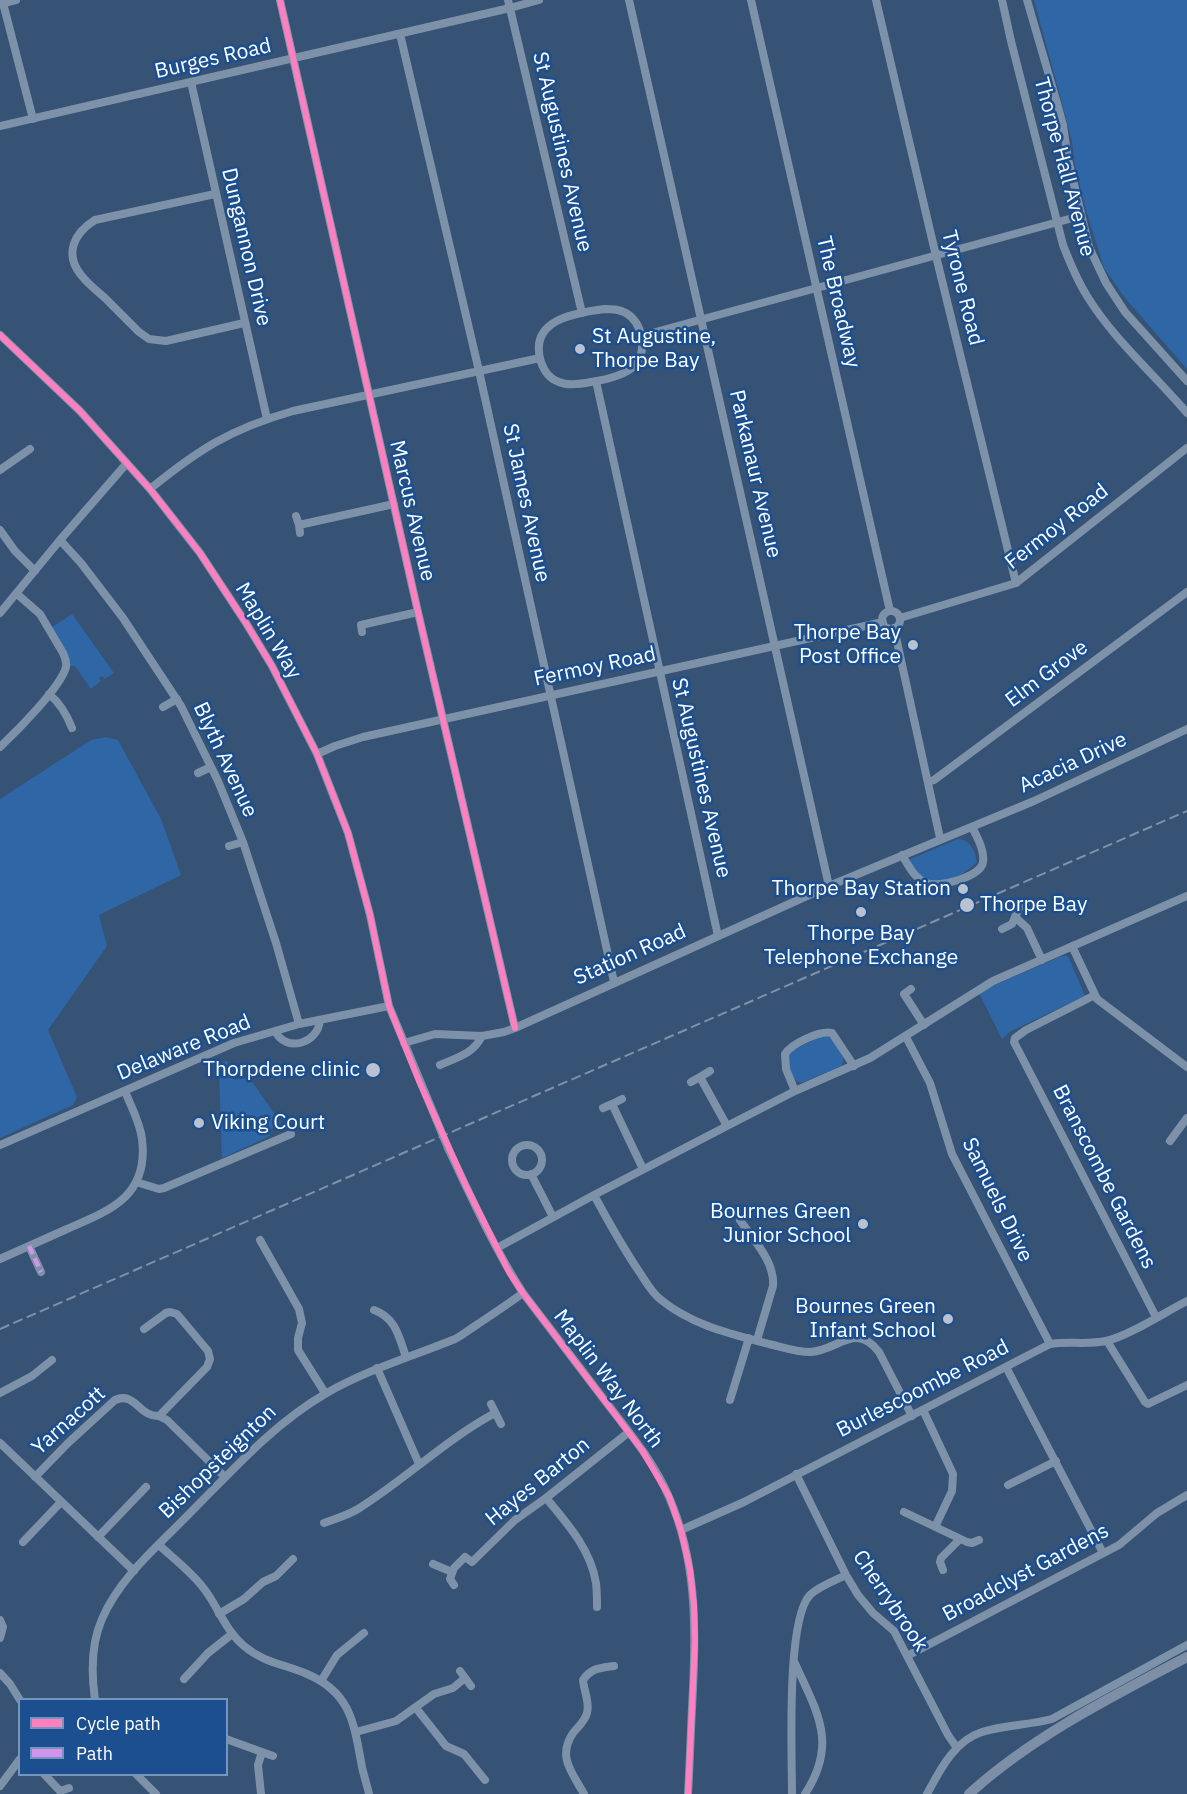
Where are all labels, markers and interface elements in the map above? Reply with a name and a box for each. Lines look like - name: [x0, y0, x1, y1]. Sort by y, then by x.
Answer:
- street label: Burges Road: [152, 33, 274, 85]
- street label: St Augustines Avenue: [527, 50, 597, 254]
- street label: Thorpe Hall Avenue: [1028, 75, 1100, 259]
- street label: Dungannon Drive: [216, 166, 276, 328]
- street label: Tyrone Road: [936, 228, 988, 348]
- street label: The Broadway: [811, 234, 865, 370]
- place label: St Augustine, Thorpe Bay: [592, 324, 716, 374]
- marker: St Augustine, Thorpe Bay: [573, 342, 587, 356]
- street label: Parkanaur Avenue: [723, 388, 787, 560]
- street label: St James Avenue: [497, 421, 555, 585]
- street label: Marcus Avenue: [384, 438, 440, 584]
- street label: Fermoy Road: [1000, 479, 1114, 575]
- street label: Maplin Way: [229, 578, 307, 684]
- place label: Thorpe Bay Post Office: [794, 620, 901, 670]
- street label: Elm Grove: [1001, 635, 1093, 713]
- marker: Thorpe Bay Post Office: [906, 638, 920, 652]
- street label: Fermoy Road: [532, 642, 658, 692]
- street label: St Augustines Avenue: [666, 676, 736, 880]
- street label: Blyth Avenue: [187, 698, 263, 822]
- street label: Acacia Drive: [1015, 727, 1131, 799]
- place label: Thorpe Bay Station: [772, 876, 951, 902]
- marker: Thorpe Bay Station: [956, 882, 970, 896]
- place label: Thorpe Bay: [980, 892, 1087, 918]
- marker: Thorpe Bay: [958, 896, 976, 914]
- marker: Thorpe Bay Telephone Exchange: [854, 905, 868, 919]
- street label: Station Road: [570, 919, 690, 991]
- place label: Thorpe Bay Telephone Exchange: [764, 921, 958, 971]
- street label: Delaware Road: [113, 1010, 255, 1086]
- place label: Thorpdene clinic: [203, 1057, 360, 1083]
- marker: Thorpdene clinic: [364, 1061, 382, 1079]
- street label: Branscombe Gardens: [1047, 1081, 1161, 1273]
- place label: Viking Court: [211, 1110, 325, 1136]
- marker: Viking Court: [192, 1116, 206, 1130]
- street label: Samuels Drive: [956, 1134, 1038, 1266]
- place label: Bournes Green Junior School: [710, 1199, 851, 1249]
- marker: Bournes Green Junior School: [856, 1217, 870, 1231]
- place label: Bournes Green Infant School: [795, 1294, 936, 1344]
- street label: Maplin Way North: [548, 1305, 668, 1453]
- marker: Bournes Green Infant School: [941, 1312, 955, 1326]
- street label: Burlescoombe Road: [833, 1335, 1013, 1443]
- street label: Yarnacott: [27, 1381, 111, 1461]
- street label: Bishopsteignton: [154, 1400, 282, 1524]
- street label: Hayes Barton: [481, 1432, 595, 1532]
- street label: Broadclyst Gardens: [939, 1519, 1113, 1627]
- street label: Cherrybrook: [847, 1545, 933, 1657]
- legend: [18, 1698, 228, 1776]
- text: Cycle path: [76, 1712, 161, 1735]
- text: Path: [76, 1742, 113, 1765]

